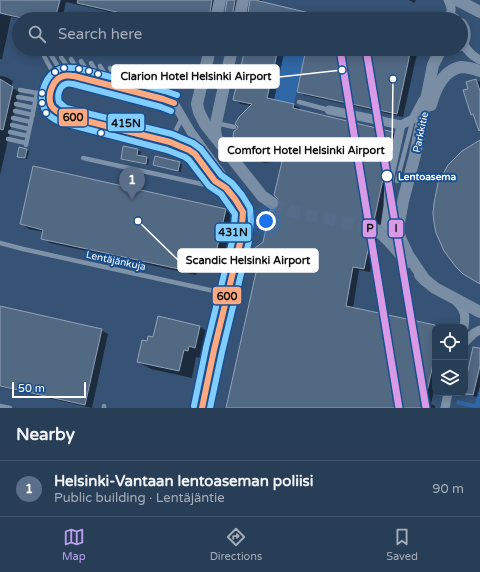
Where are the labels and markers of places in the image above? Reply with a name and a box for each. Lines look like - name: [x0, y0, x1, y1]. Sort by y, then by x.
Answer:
- unlabelled marker: [59, 63, 69, 73]
- unlabelled marker: [74, 64, 84, 74]
- callout: Clarion Hotel Helsinki Airport: [112, 65, 279, 88]
- unlabelled marker: [84, 66, 94, 76]
- unlabelled marker: [50, 67, 60, 77]
- unlabelled marker: [93, 69, 103, 79]
- unlabelled marker: [37, 88, 47, 98]
- unlabelled marker: [37, 98, 47, 108]
- unlabelled marker: [41, 108, 51, 118]
- unlabelled marker: [96, 128, 106, 138]
- callout: Comfort Hotel Helsinki Airport: [219, 138, 392, 161]
- pin: 1: [119, 167, 145, 200]
- marker: Lentoasema: [380, 169, 394, 183]
- place label: Lentoasema: [398, 171, 456, 183]
- callout: Scandic Helsinki Airport: [178, 249, 318, 272]

